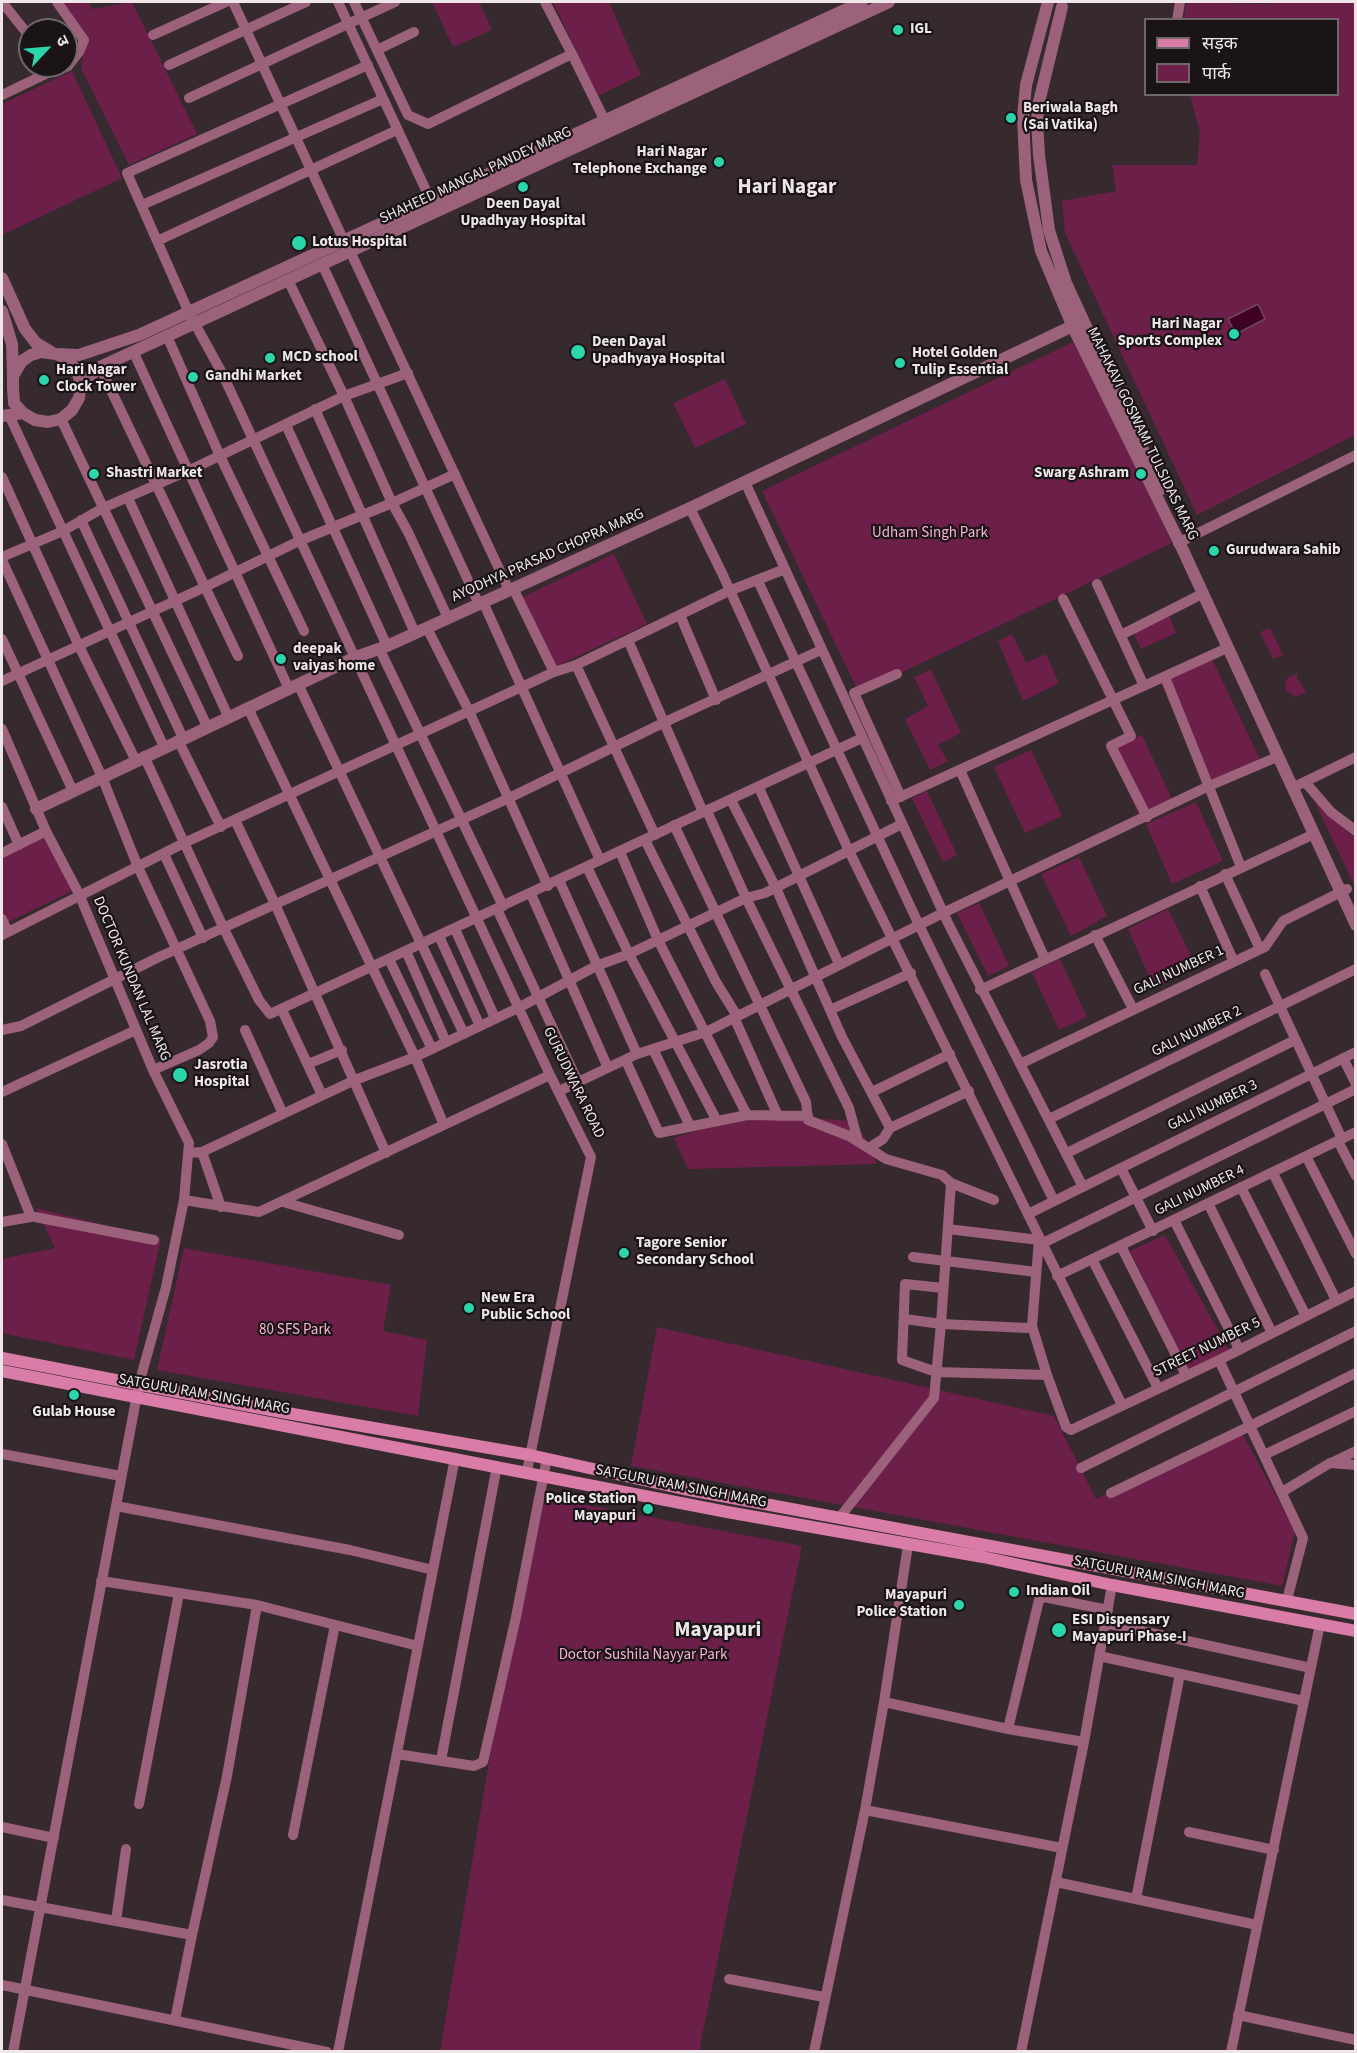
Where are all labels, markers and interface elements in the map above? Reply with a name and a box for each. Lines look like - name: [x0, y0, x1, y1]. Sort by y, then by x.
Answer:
- north arrow: [18, 18, 78, 78]
- legend: [1144, 18, 1339, 96]
- place label: IGL: [910, 21, 932, 39]
- marker: IGL: [891, 23, 905, 37]
- text: सड़क: [1202, 31, 1238, 56]
- text: उ: [50, 32, 74, 50]
- text: पार्क: [1202, 61, 1231, 86]
- place label: Beriwala Bagh (Sai Vatika): [1023, 100, 1118, 135]
- marker: Beriwala Bagh (Sai Vatika): [1004, 111, 1018, 125]
- street label: SHAHEED MANGAL PANDEY MARG: [377, 123, 575, 229]
- place label: Hari Nagar Telephone Exchange: [573, 144, 707, 179]
- marker: Hari Nagar Telephone Exchange: [712, 155, 726, 169]
- district label: Hari Nagar: [738, 175, 836, 201]
- marker: Deen Dayal Upadhyay Hospital: [516, 180, 530, 194]
- place label: Deen Dayal Upadhyay Hospital: [460, 196, 586, 231]
- marker: Lotus Hospital: [290, 234, 308, 252]
- place label: Lotus Hospital: [312, 234, 407, 252]
- place label: Hari Nagar Sports Complex: [1118, 316, 1222, 351]
- street label: MAHAKAVI GOSWAMI TULSIDAS MARG: [1082, 325, 1202, 543]
- marker: Hari Nagar Sports Complex: [1227, 327, 1241, 341]
- place label: Deen Dayal Upadhyaya Hospital: [592, 334, 725, 369]
- marker: Deen Dayal Upadhyaya Hospital: [569, 343, 587, 361]
- place label: Hotel Golden Tulip Essential: [912, 345, 1008, 380]
- place label: MCD school: [282, 349, 358, 367]
- marker: MCD school: [263, 351, 277, 365]
- marker: Hotel Golden Tulip Essential: [893, 356, 907, 370]
- place label: Hari Nagar Clock Tower: [56, 362, 136, 397]
- place label: Gandhi Market: [205, 368, 302, 386]
- marker: Gandhi Market: [186, 370, 200, 384]
- marker: Hari Nagar Clock Tower: [37, 373, 51, 387]
- place label: Shastri Market: [106, 465, 202, 483]
- place label: Swarg Ashram: [1034, 465, 1129, 483]
- marker: Shastri Market: [87, 467, 101, 481]
- marker: Swarg Ashram: [1134, 467, 1148, 481]
- street label: AYODHYA PRASAD CHOPRA MARG: [449, 505, 647, 607]
- park label: Udham Singh Park: [872, 525, 988, 543]
- place label: Gurudwara Sahib: [1226, 542, 1341, 560]
- marker: Gurudwara Sahib: [1207, 544, 1221, 558]
- place label: deepak vaiyas home: [293, 641, 375, 676]
- marker: deepak vaiyas home: [274, 652, 288, 666]
- street label: DOCTOR KUNDAN LAL MARG: [88, 894, 174, 1064]
- street label: GALI NUMBER 1: [1131, 942, 1227, 1000]
- street label: GALI NUMBER 2: [1149, 1003, 1245, 1061]
- street label: GURUDWARA ROAD: [538, 1024, 608, 1142]
- place label: Jasrotia Hospital: [194, 1057, 249, 1092]
- marker: Jasrotia Hospital: [171, 1066, 189, 1084]
- street label: GALI NUMBER 3: [1165, 1077, 1261, 1135]
- street label: GALI NUMBER 4: [1152, 1162, 1248, 1220]
- place label: Tagore Senior Secondary School: [636, 1235, 754, 1270]
- marker: Tagore Senior Secondary School: [617, 1246, 631, 1260]
- place label: New Era Public School: [481, 1290, 570, 1325]
- marker: New Era Public School: [462, 1301, 476, 1315]
- street label: STREET NUMBER 5: [1150, 1314, 1264, 1382]
- park label: 80 SFS Park: [259, 1322, 331, 1340]
- street label: SATGURU RAM SINGH MARG: [117, 1371, 291, 1419]
- marker: Gulab House: [67, 1388, 81, 1402]
- place label: Gulab House: [32, 1404, 116, 1422]
- street label: SATGURU RAM SINGH MARG: [594, 1462, 768, 1512]
- place label: Police Station Mayapuri: [545, 1491, 636, 1526]
- marker: Police Station Mayapuri: [641, 1502, 655, 1516]
- street label: SATGURU RAM SINGH MARG: [1072, 1553, 1246, 1603]
- place label: Indian Oil: [1026, 1583, 1090, 1601]
- marker: Indian Oil: [1007, 1585, 1021, 1599]
- place label: Mayapuri Police Station: [856, 1587, 947, 1622]
- marker: Mayapuri Police Station: [952, 1598, 966, 1612]
- place label: ESI Dispensary Mayapuri Phase-I: [1072, 1612, 1186, 1647]
- district label: Mayapuri: [675, 1618, 761, 1644]
- marker: ESI Dispensary Mayapuri Phase-I: [1050, 1621, 1068, 1639]
- park label: Doctor Sushila Nayyar Park: [559, 1647, 727, 1665]

